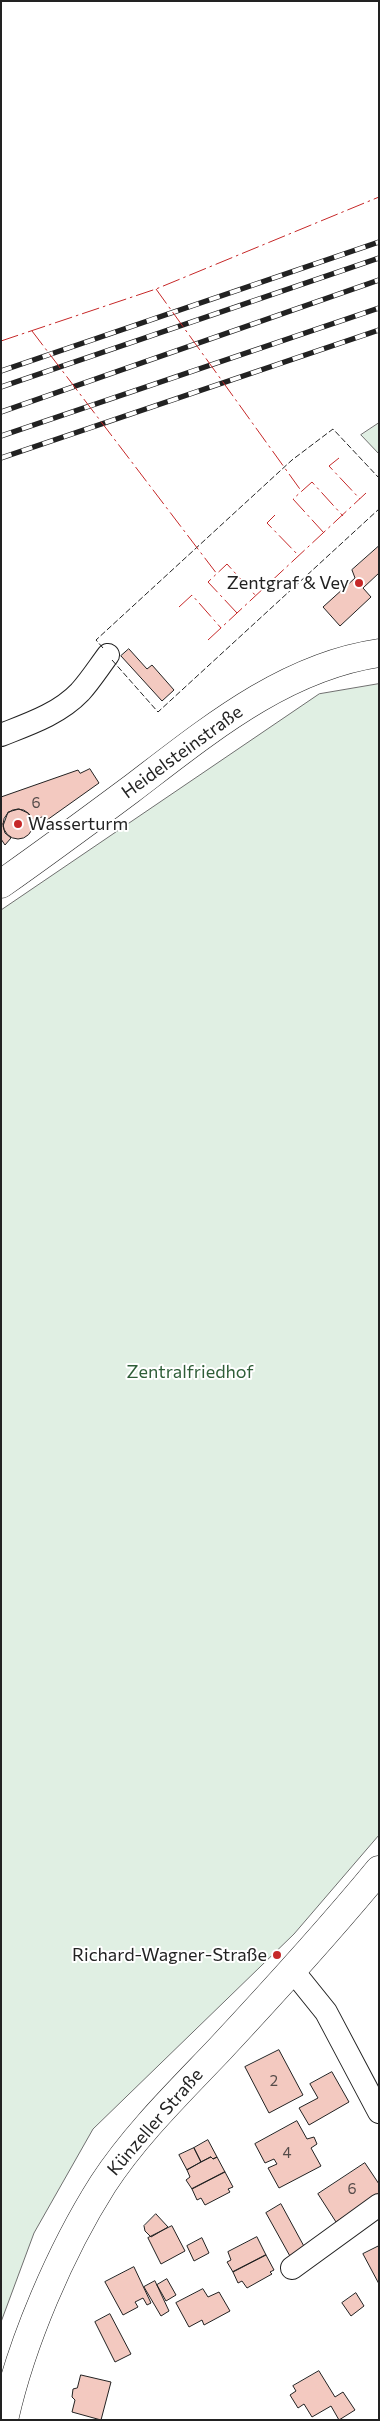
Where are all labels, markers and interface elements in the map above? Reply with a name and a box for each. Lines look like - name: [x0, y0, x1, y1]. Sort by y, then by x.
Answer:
- place label: Zentgraf & Vey: [227, 572, 349, 594]
- marker: Zentgraf & Vey: [353, 577, 365, 589]
- street label: Heidelsteinstraße: [117, 701, 247, 803]
- house number: 6: [31, 794, 41, 812]
- place label: Wasserturm: [28, 813, 128, 835]
- marker: Wasserturm: [12, 818, 24, 830]
- park label: Zentralfriedhof: [126, 1361, 254, 1383]
- place label: Richard-Wagner-Straße: [72, 1944, 267, 1966]
- marker: Richard-Wagner-Straße: [271, 1949, 283, 1961]
- street label: Künzeller Straße: [103, 2064, 207, 2180]
- house number: 2: [270, 2072, 278, 2090]
- house number: 4: [283, 2144, 291, 2162]
- house number: 6: [347, 2180, 357, 2198]

